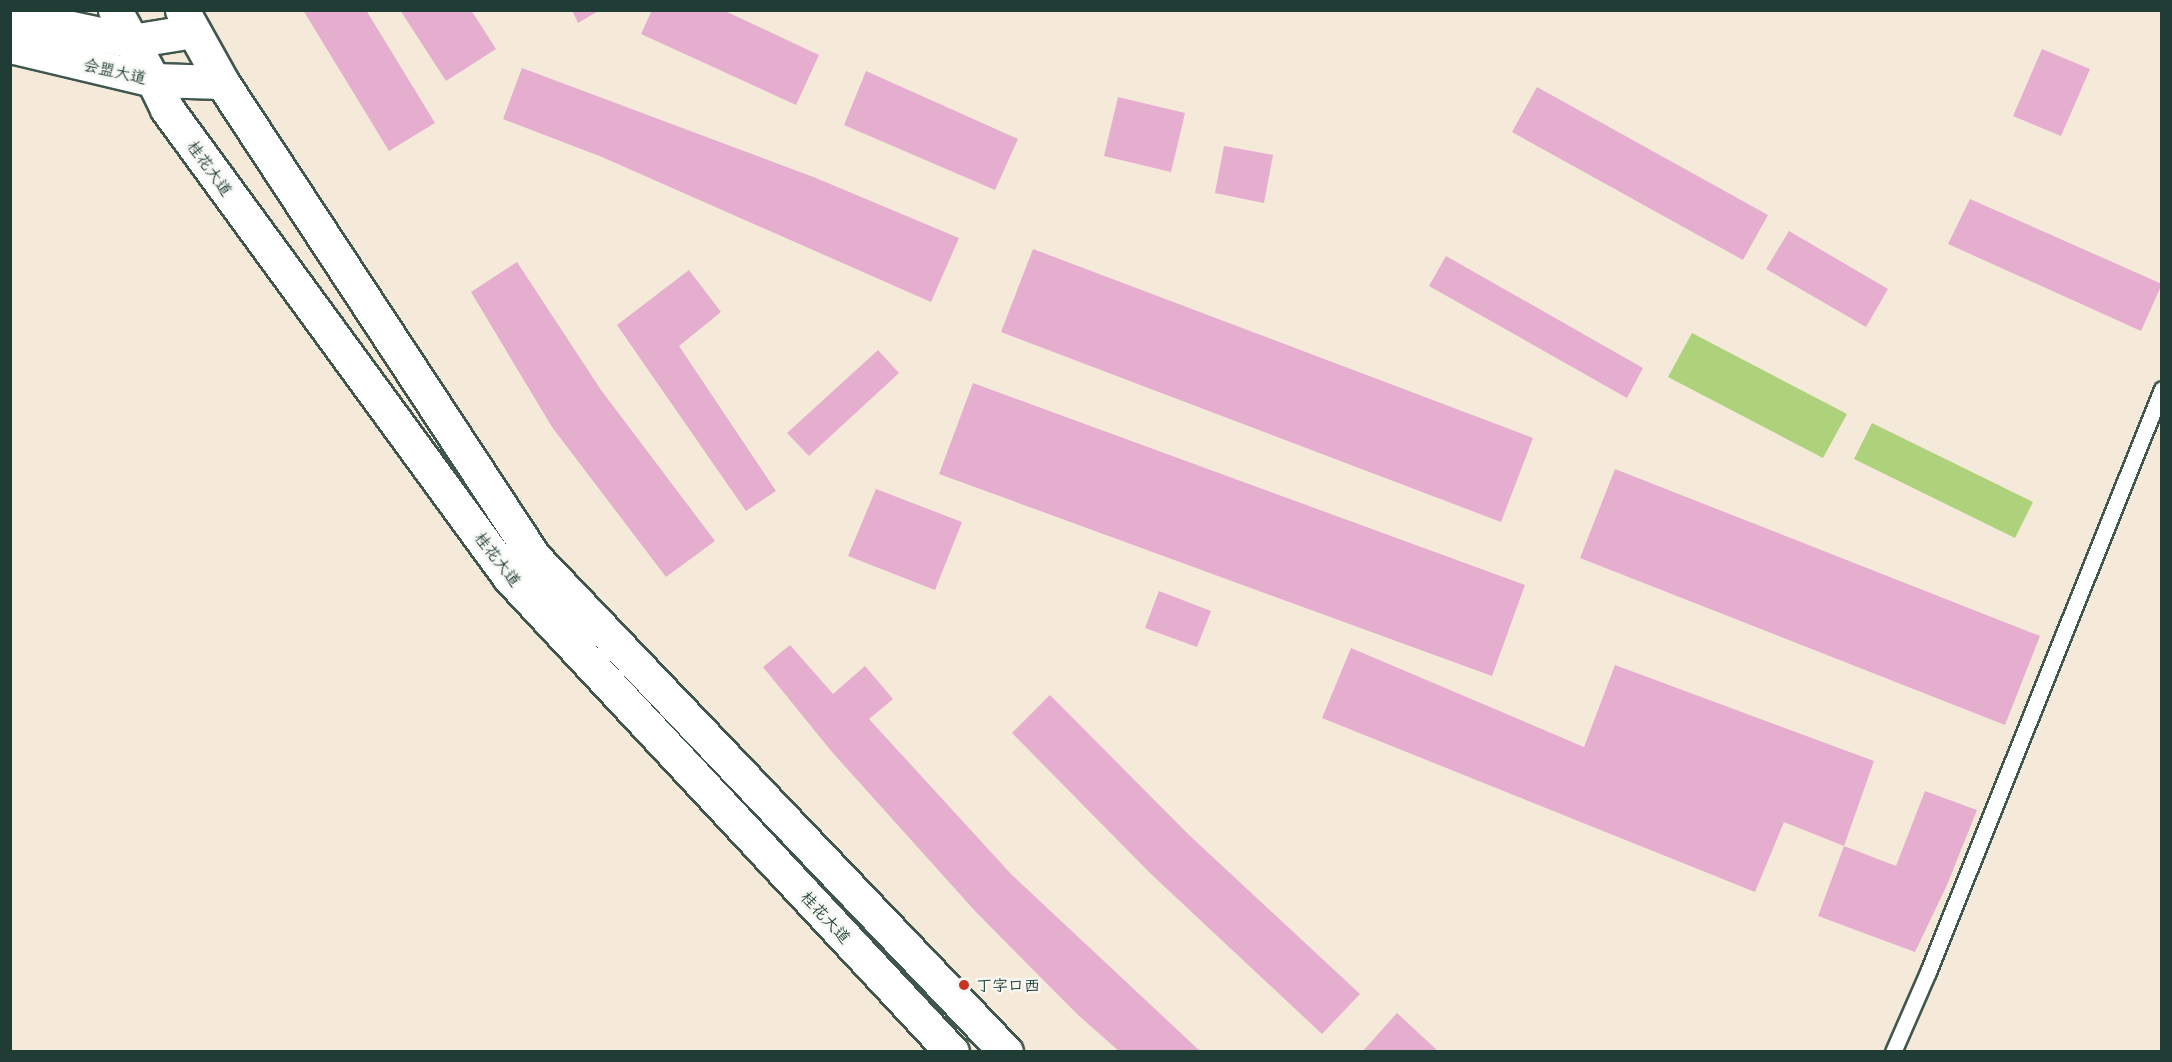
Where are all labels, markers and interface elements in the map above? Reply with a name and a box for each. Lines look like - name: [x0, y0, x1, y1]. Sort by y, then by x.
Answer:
- street label: 会盟大道: [82, 54, 148, 88]
- street label: 桂花大道: [183, 136, 237, 200]
- street label: 桂花大道: [471, 528, 525, 590]
- street label: 桂花大道: [797, 887, 855, 947]
- place label: 丁字口西: [976, 975, 1040, 995]
- marker: 丁字口西: [957, 978, 971, 992]

